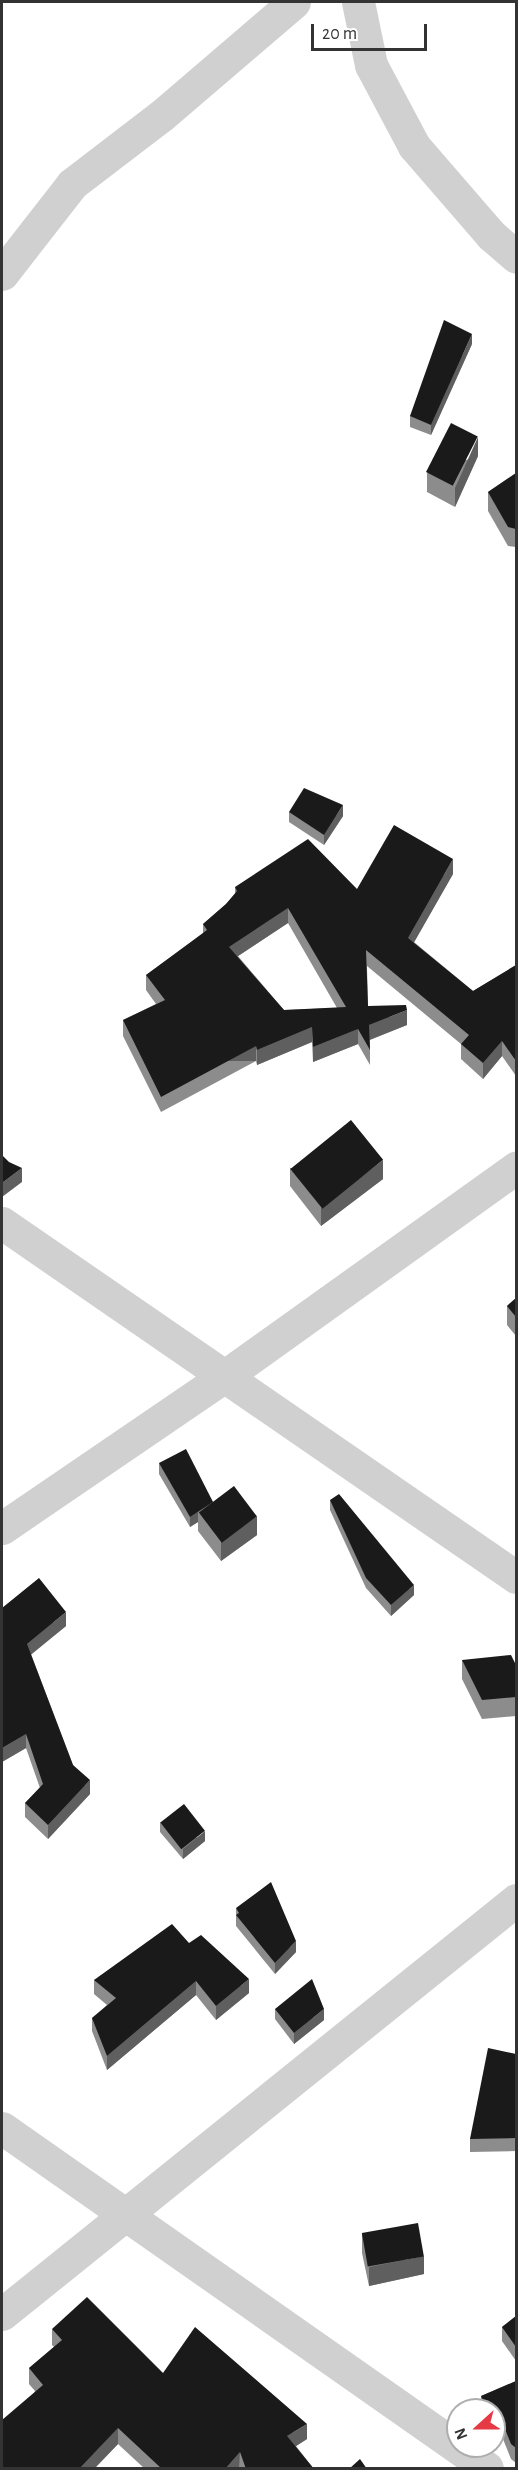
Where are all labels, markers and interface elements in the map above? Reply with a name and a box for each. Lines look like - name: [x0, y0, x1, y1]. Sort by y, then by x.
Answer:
- scale bar: [314, 12, 430, 50]
- text: 20 m: [322, 25, 357, 43]
- north arrow: [446, 2398, 506, 2458]
- text: N: [452, 2426, 471, 2442]

